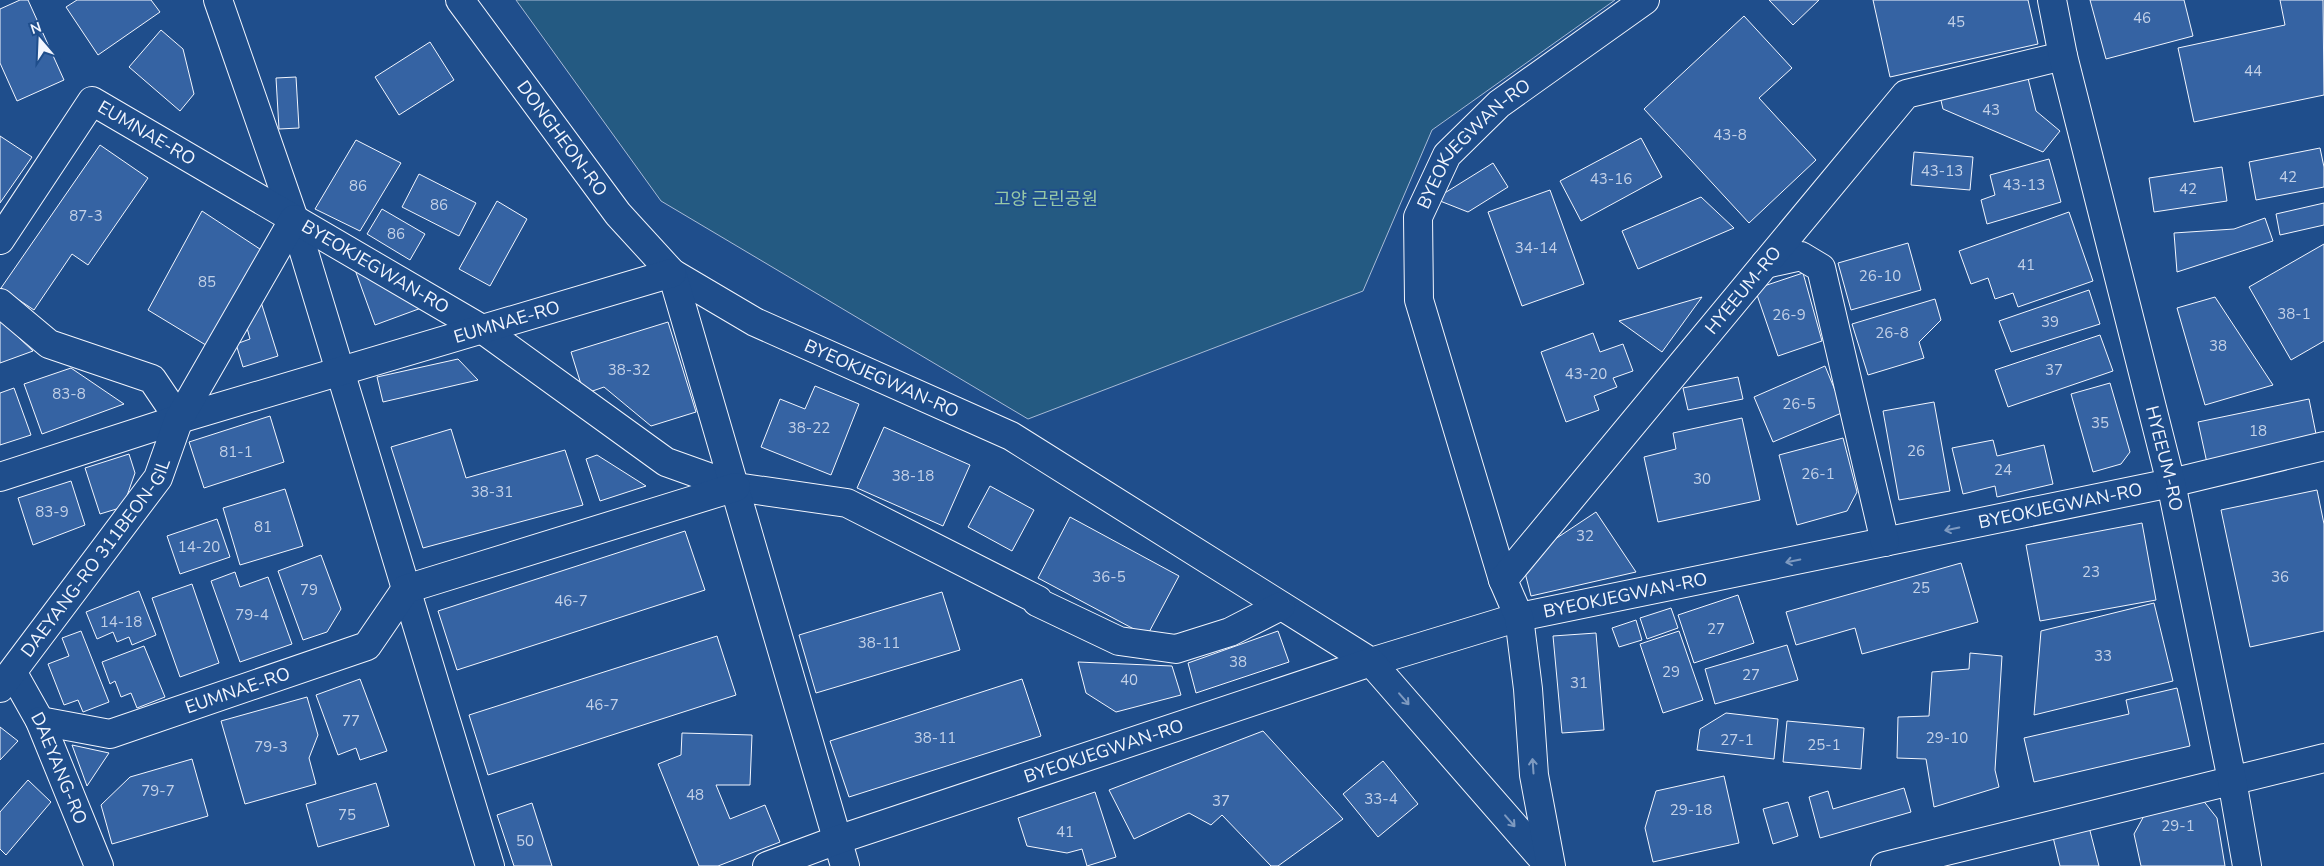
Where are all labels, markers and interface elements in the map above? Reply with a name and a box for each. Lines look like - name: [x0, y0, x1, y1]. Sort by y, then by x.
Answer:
- house number: 46: [2133, 8, 2151, 28]
- house number: 45: [1947, 12, 1965, 32]
- north arrow: [15, 15, 65, 65]
- text: N: [28, 17, 44, 39]
- house number: 44: [2244, 61, 2262, 81]
- street label: BYEOKJEGWAN-RO: [1411, 73, 1535, 213]
- street label: DONGHEON-RO: [511, 76, 613, 201]
- street label: EUMNAE-RO: [93, 95, 200, 171]
- house number: 43: [1982, 100, 2000, 120]
- house number: 43-8: [1713, 125, 1747, 145]
- house number: 43-13: [1921, 161, 1963, 181]
- house number: 42: [2279, 167, 2297, 187]
- house number: 43-16: [1590, 169, 1632, 189]
- house number: 43-13: [2003, 175, 2045, 195]
- house number: 86: [349, 176, 367, 196]
- house number: 42: [2179, 179, 2197, 199]
- park label: 고양 근린공원: [994, 187, 1098, 211]
- house number: 86: [430, 195, 448, 215]
- house number: 87-3: [69, 206, 103, 226]
- street label: BYEOKJEGWAN-RO: [297, 214, 454, 319]
- house number: 86: [387, 224, 405, 244]
- house number: 34-14: [1515, 238, 1557, 258]
- street label: HYEEUM-RO: [1700, 241, 1787, 339]
- house number: 41: [2017, 255, 2035, 275]
- house number: 26-10: [1859, 266, 1901, 286]
- house number: 85: [198, 272, 216, 292]
- street label: EUMNAE-RO: [451, 295, 563, 349]
- house number: 38-1: [2277, 304, 2311, 324]
- house number: 26-9: [1772, 305, 1806, 325]
- house number: 39: [2041, 312, 2059, 332]
- house number: 26-8: [1875, 323, 1909, 343]
- street label: BYEOKJEGWAN-RO: [801, 333, 963, 423]
- house number: 38: [2209, 336, 2227, 356]
- house number: 38-32: [608, 360, 650, 380]
- house number: 37: [2045, 360, 2063, 380]
- house number: 43-20: [1565, 364, 1607, 384]
- house number: 83-8: [52, 384, 86, 404]
- house number: 26-5: [1782, 394, 1816, 414]
- street label: HYEEUM-RO: [2140, 403, 2188, 513]
- house number: 35: [2091, 413, 2109, 433]
- house number: 38-22: [788, 418, 830, 438]
- house number: 18: [2249, 421, 2267, 441]
- house number: 26: [1907, 441, 1925, 461]
- house number: 81-1: [219, 442, 253, 462]
- street label: DAEYANG-RO 311BEON-GIL: [15, 455, 176, 662]
- house number: 24: [1994, 460, 2012, 480]
- house number: 26-1: [1801, 464, 1835, 484]
- house number: 38-18: [892, 466, 934, 486]
- house number: 30: [1693, 469, 1711, 489]
- street label: BYEOKJEGWAN-RO: [1976, 477, 2144, 534]
- house number: 38-31: [471, 482, 513, 502]
- house number: 83-9: [35, 502, 69, 522]
- house number: 81: [254, 517, 272, 537]
- one-way arrow: [1944, 524, 1960, 534]
- house number: 32: [1576, 526, 1594, 546]
- house number: 14-20: [178, 537, 220, 557]
- one-way arrow: [1785, 557, 1801, 566]
- house number: 23: [2082, 562, 2100, 582]
- house number: 36-5: [1092, 567, 1126, 587]
- street label: BYEOKJEGWAN-RO: [1541, 567, 1710, 624]
- house number: 36: [2271, 567, 2289, 587]
- house number: 25: [1912, 578, 1930, 598]
- house number: 79: [300, 580, 318, 600]
- house number: 46-7: [554, 591, 588, 611]
- house number: 79-4: [235, 605, 269, 625]
- house number: 14-18: [100, 612, 142, 632]
- house number: 27: [1707, 619, 1725, 639]
- house number: 38-11: [858, 633, 900, 653]
- house number: 33: [2094, 646, 2112, 666]
- house number: 38: [1229, 652, 1247, 672]
- street label: EUMNAE-RO: [182, 661, 293, 719]
- house number: 29: [1662, 662, 1680, 682]
- house number: 27: [1742, 665, 1760, 685]
- house number: 40: [1120, 670, 1138, 690]
- house number: 31: [1570, 673, 1588, 693]
- one-way arrow: [1398, 692, 1409, 705]
- house number: 46-7: [585, 695, 619, 715]
- street label: DAEYANG-RO: [25, 708, 93, 828]
- house number: 77: [342, 711, 360, 731]
- street label: BYEOKJEGWAN-RO: [1021, 713, 1187, 789]
- house number: 38-11: [914, 728, 956, 748]
- house number: 29-10: [1926, 728, 1968, 748]
- house number: 27-1: [1720, 730, 1754, 750]
- house number: 25-1: [1807, 735, 1841, 755]
- house number: 79-3: [254, 737, 288, 757]
- one-way arrow: [1529, 759, 1538, 775]
- house number: 79-7: [141, 781, 175, 801]
- house number: 48: [686, 785, 704, 805]
- house number: 33-4: [1364, 789, 1398, 809]
- house number: 37: [1212, 791, 1230, 811]
- house number: 29-18: [1670, 800, 1712, 820]
- house number: 75: [338, 805, 356, 825]
- one-way arrow: [1505, 815, 1516, 828]
- house number: 29-1: [2161, 816, 2195, 836]
- house number: 41: [1056, 822, 1074, 842]
- house number: 50: [516, 831, 534, 851]

